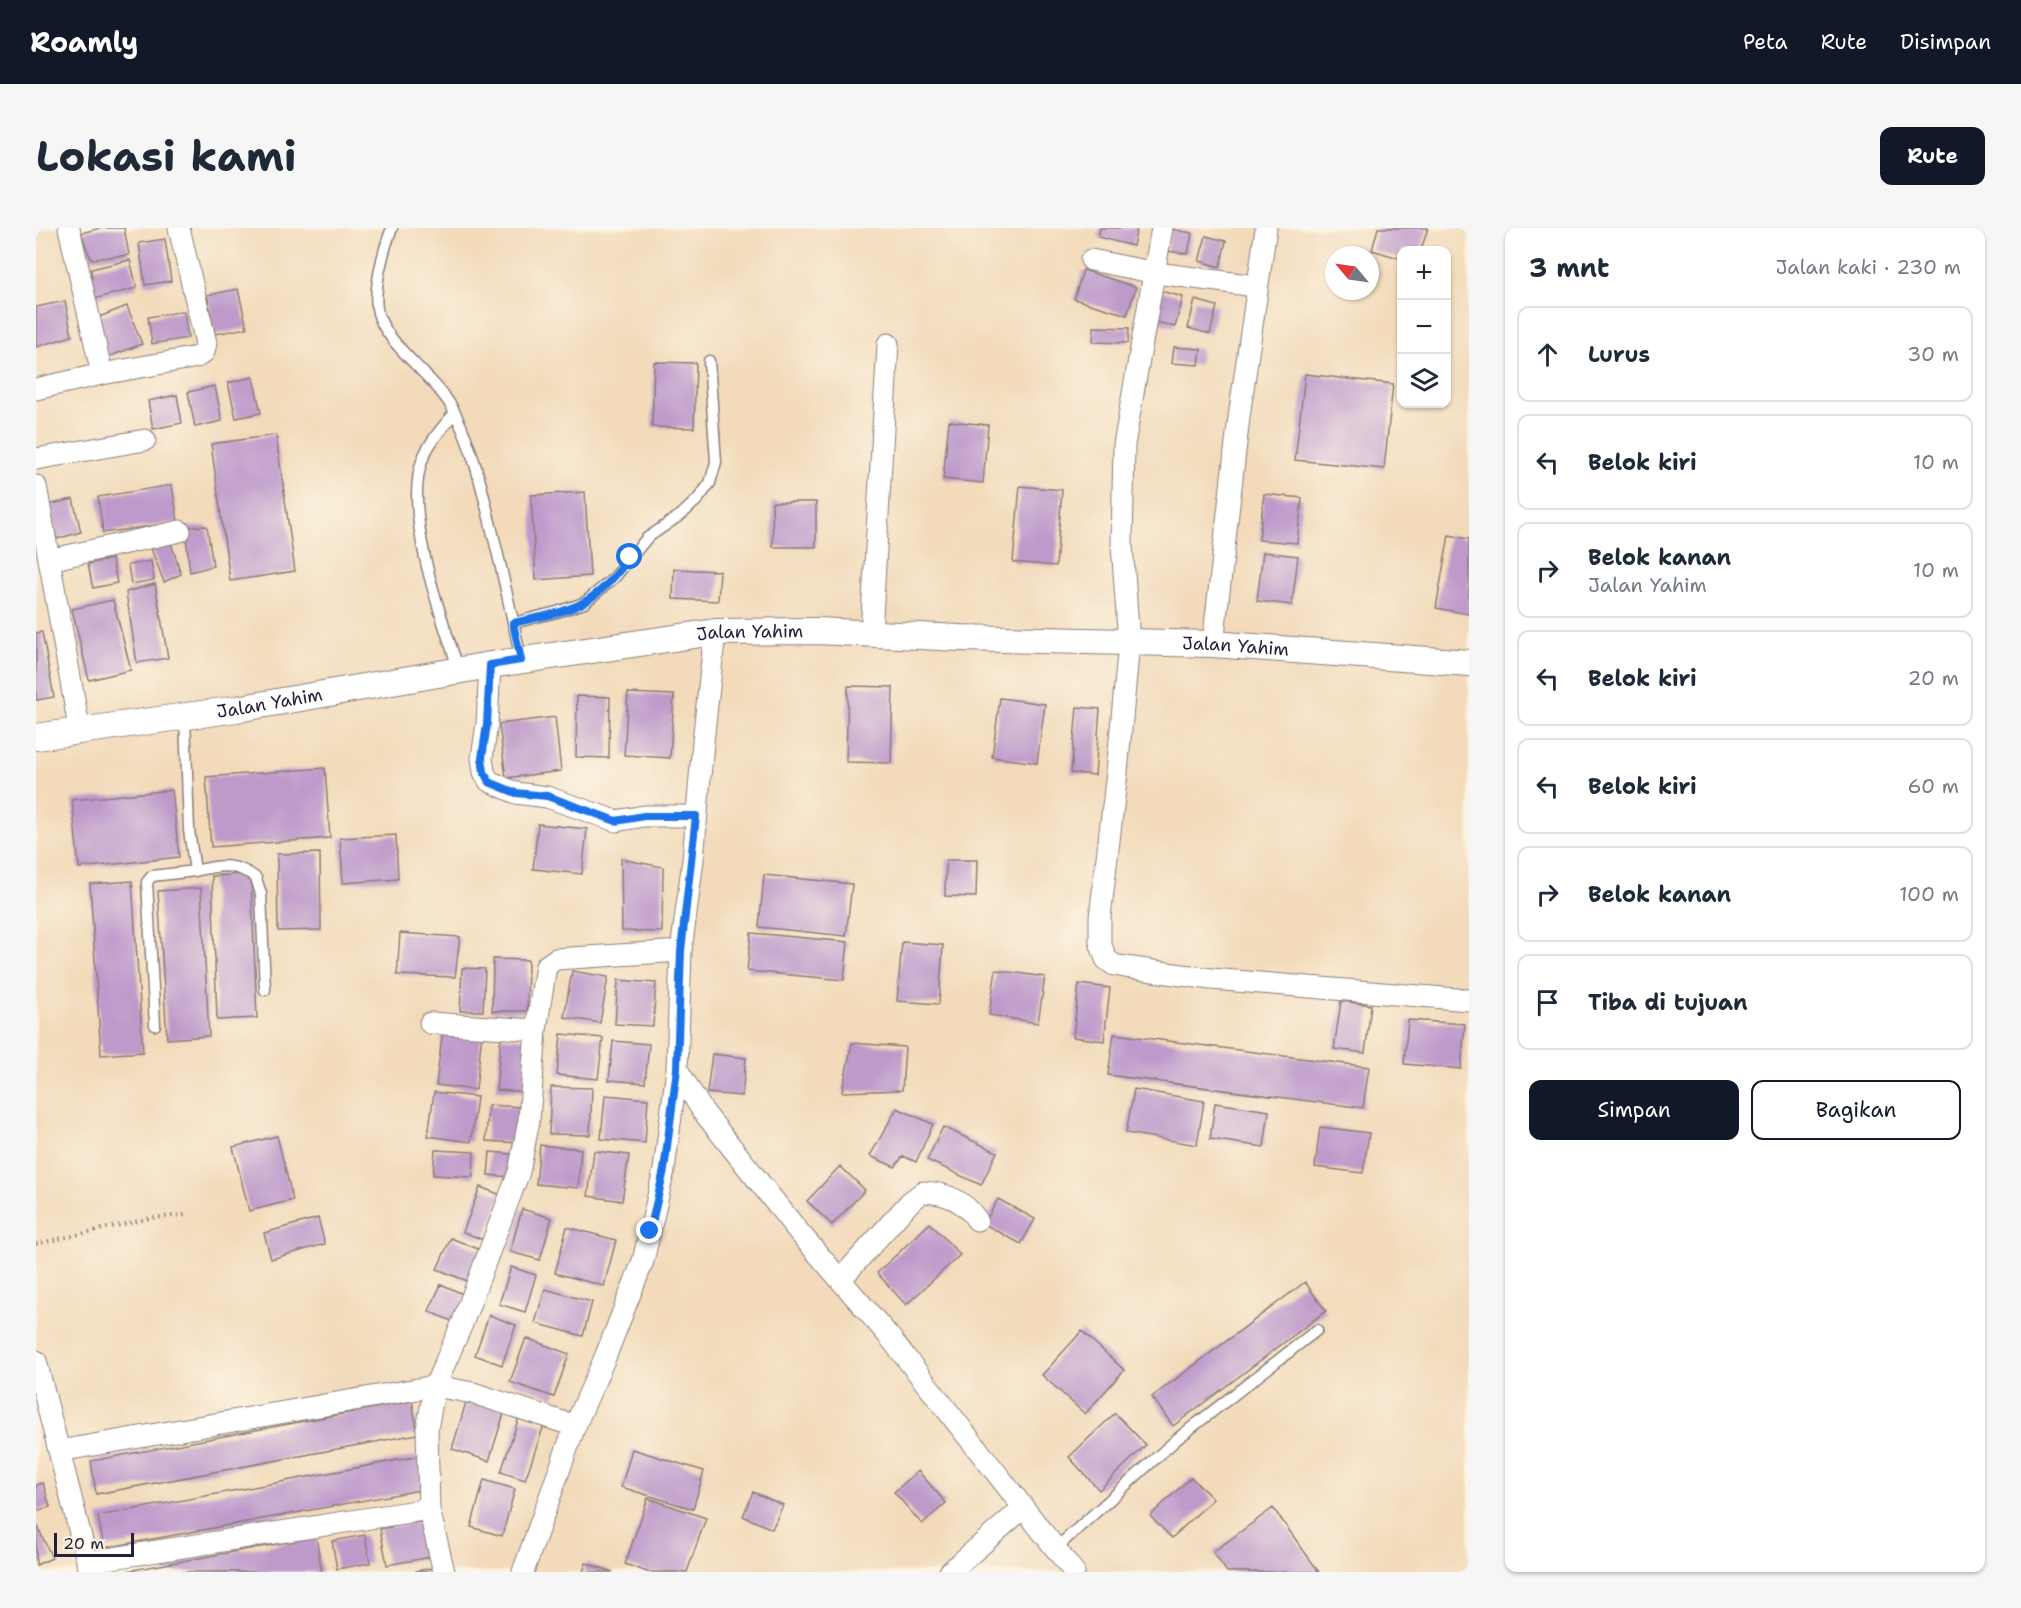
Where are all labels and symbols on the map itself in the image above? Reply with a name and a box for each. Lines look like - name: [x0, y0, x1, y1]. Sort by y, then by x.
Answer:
- north arrow: [1325, 246, 1379, 300]
- route start: [616, 543, 642, 569]
- street label: Jalan Yahim: [695, 619, 803, 647]
- street label: Jalan Yahim: [1182, 631, 1290, 662]
- street label: Jalan Yahim: [215, 682, 324, 724]
- route end: [636, 1217, 662, 1243]
- scale bar: [54, 1530, 134, 1558]

